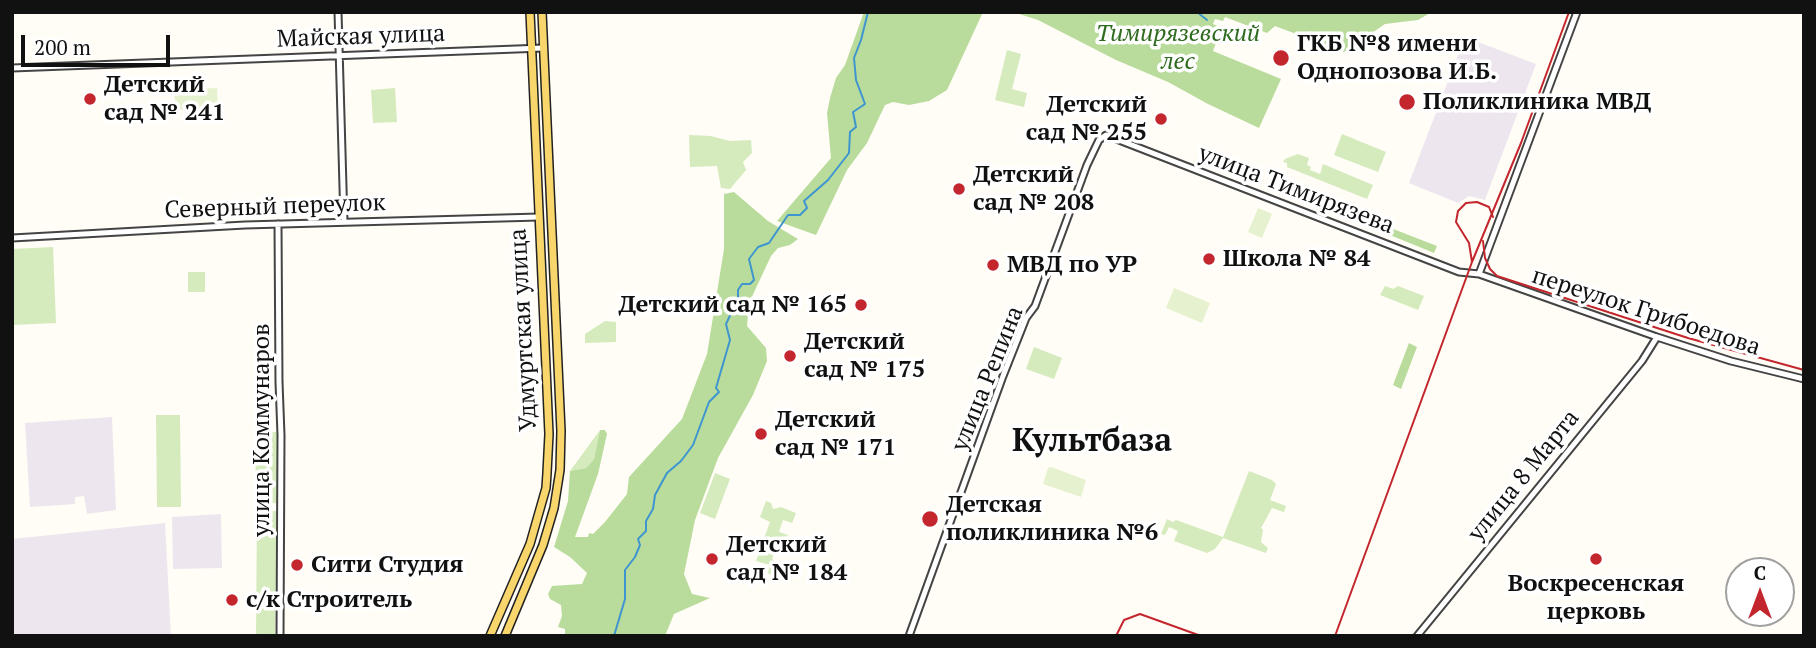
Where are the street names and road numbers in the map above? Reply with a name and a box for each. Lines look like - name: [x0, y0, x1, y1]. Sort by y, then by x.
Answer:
- street label: Майская улица: [276, 20, 446, 54]
- street label: улица Тимирязева: [1194, 139, 1398, 241]
- street label: Северный переулок: [164, 189, 386, 225]
- street label: Удмуртская улица: [504, 228, 544, 432]
- street label: переулок Грибоедова: [1528, 262, 1764, 362]
- street label: улица Репина: [946, 302, 1030, 456]
- street label: улица Коммунаров: [248, 323, 276, 537]
- street label: улица 8 Марта: [1462, 404, 1586, 548]

